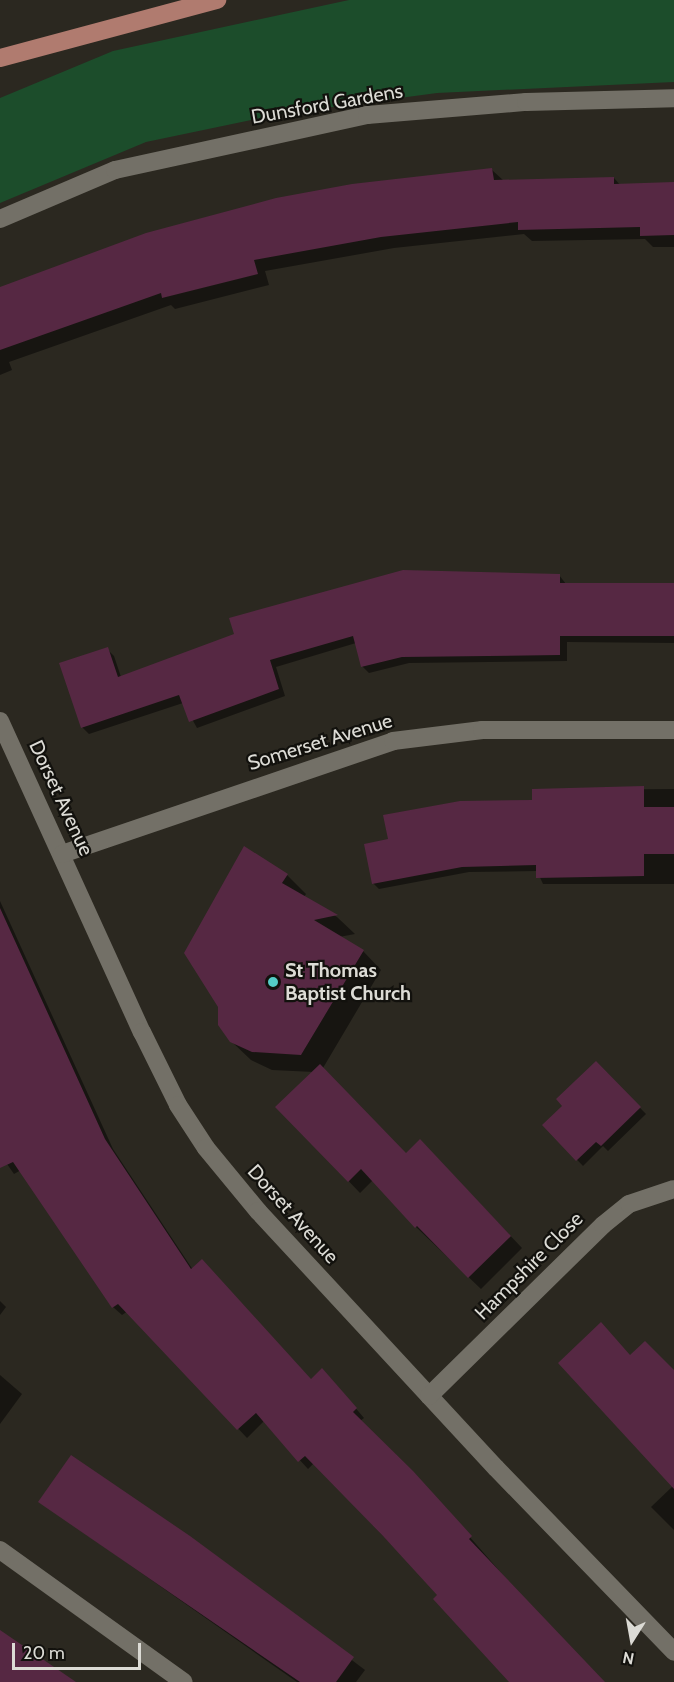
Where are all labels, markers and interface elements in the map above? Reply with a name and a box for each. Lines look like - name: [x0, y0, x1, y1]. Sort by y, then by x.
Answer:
- street label: Dunsford Gardens: [249, 79, 405, 129]
- street label: Somerset Avenue: [245, 709, 395, 775]
- street label: Dorset Avenue: [24, 736, 98, 860]
- place label: St Thomas Baptist Church: [285, 958, 411, 1005]
- marker: St Thomas Baptist Church: [266, 975, 280, 989]
- street label: Dorset Avenue: [242, 1160, 344, 1268]
- street label: Hampshire Close: [470, 1207, 588, 1325]
- north arrow: [602, 1610, 662, 1670]
- scale bar: [15, 1631, 144, 1669]
- text: 20 m: [23, 1642, 65, 1664]
- text: N: [621, 1648, 636, 1669]

